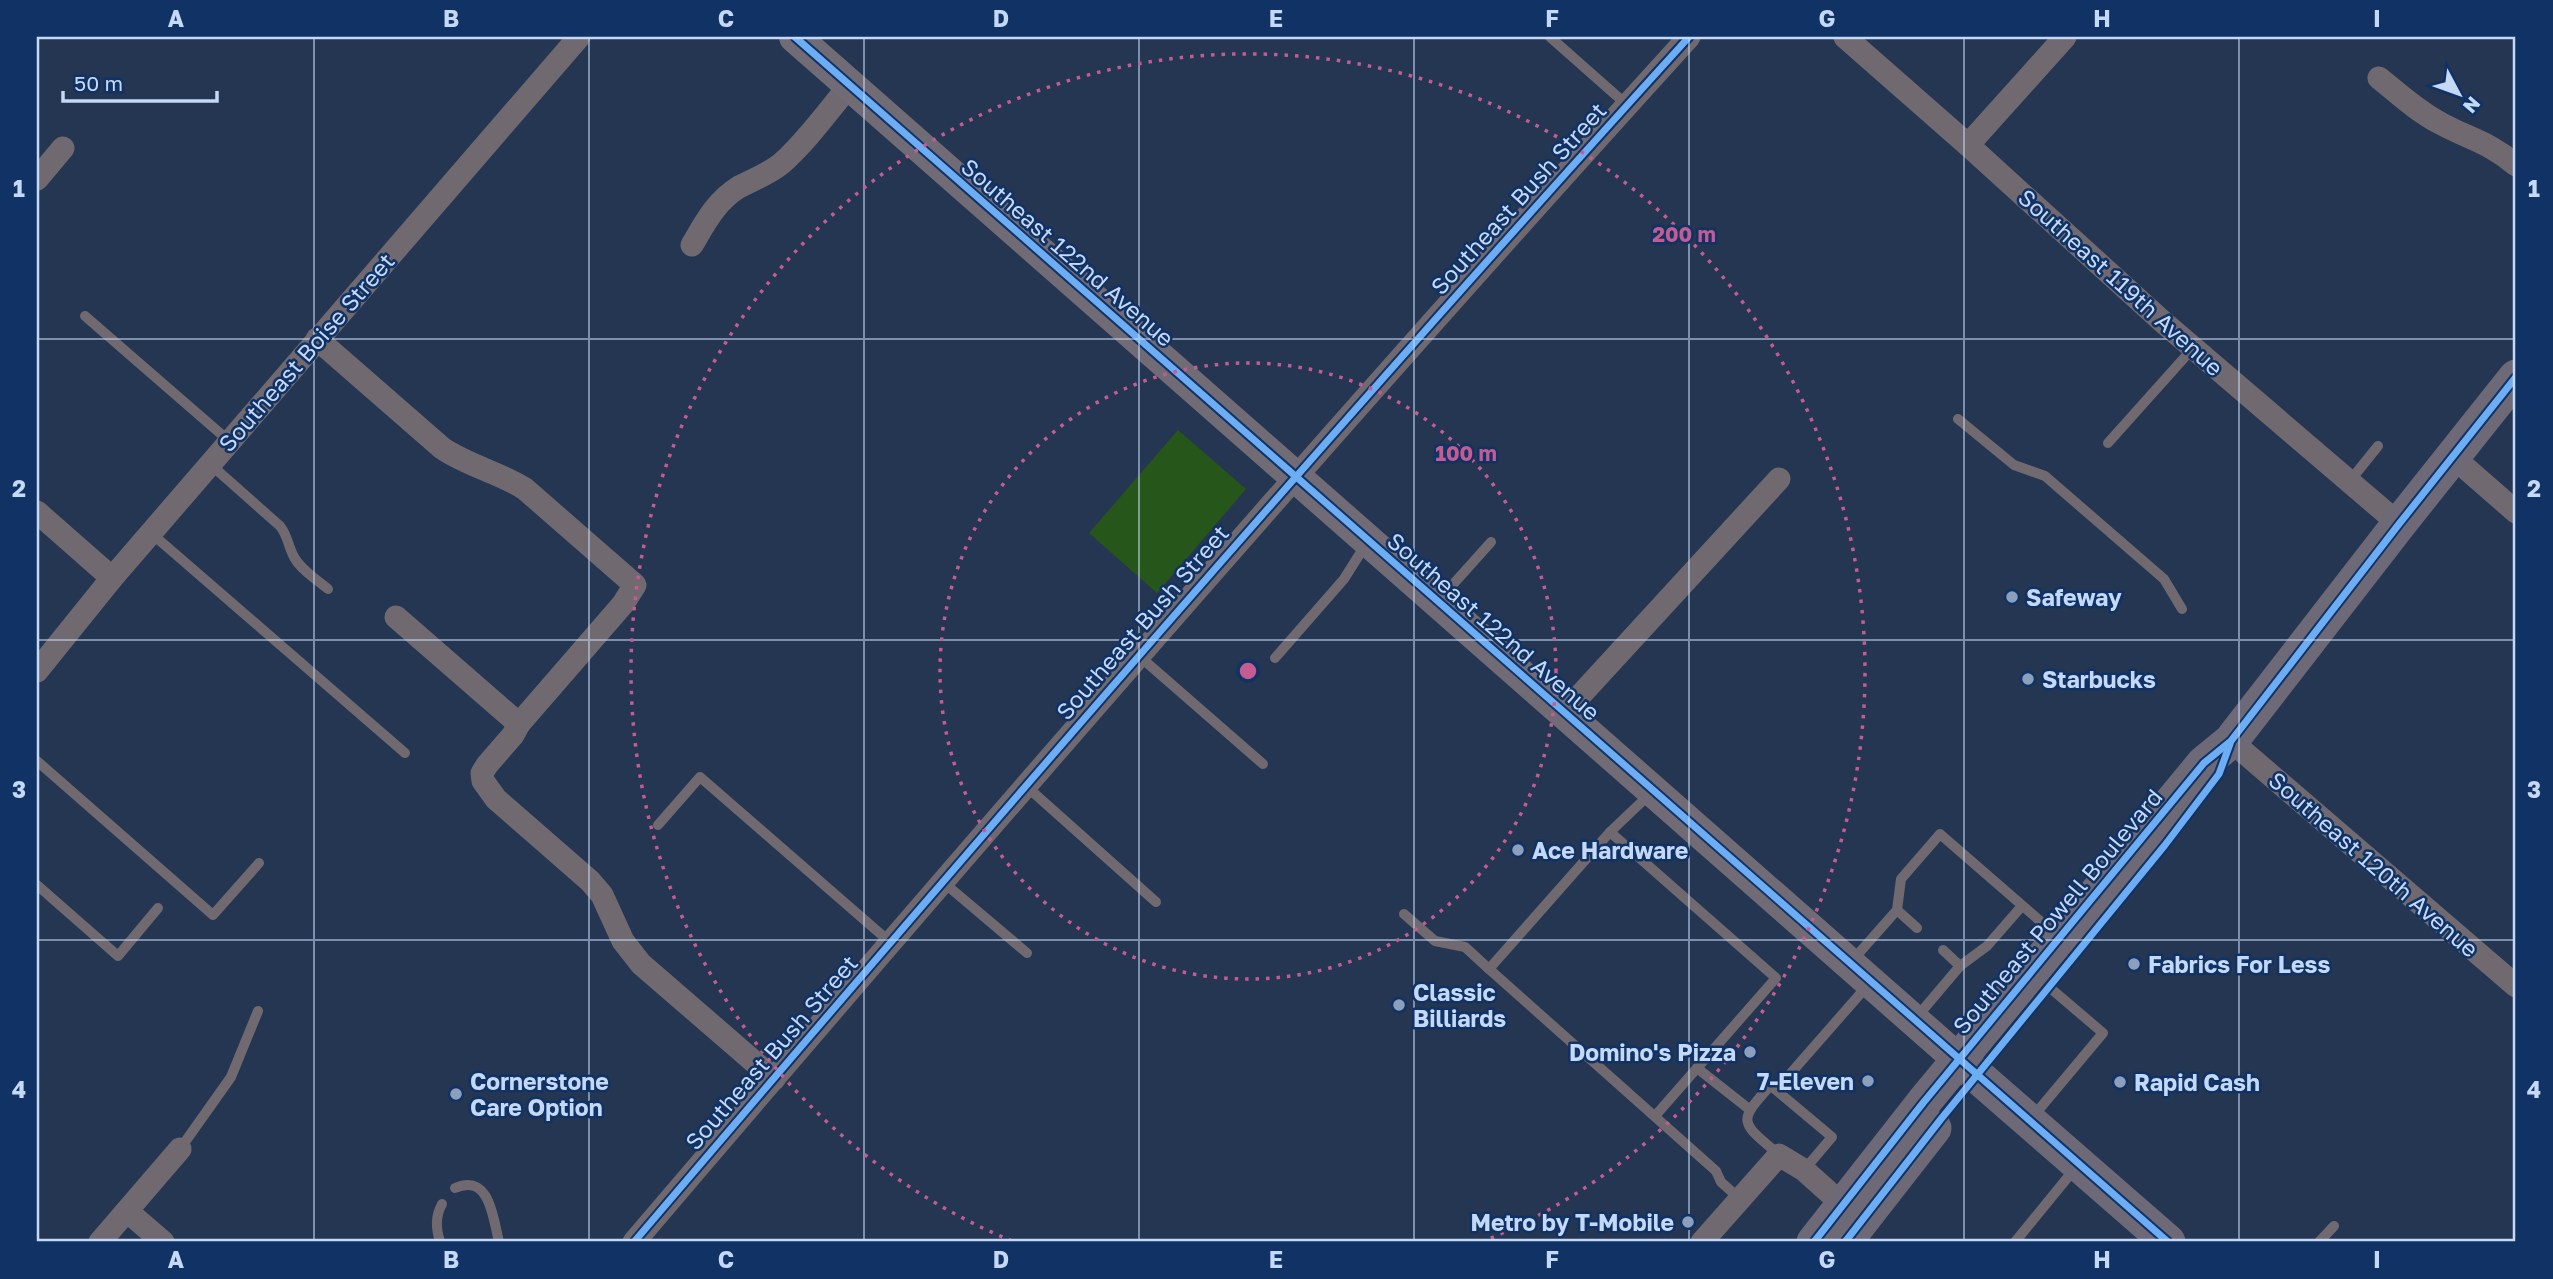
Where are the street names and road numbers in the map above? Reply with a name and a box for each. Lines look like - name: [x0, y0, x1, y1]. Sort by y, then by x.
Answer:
- street label: Southeast Bush Street: [1424, 96, 1612, 300]
- street label: Southeast 122nd Avenue: [956, 152, 1180, 352]
- street label: Southeast 119th Avenue: [2013, 183, 2229, 381]
- street label: Southeast Boise Street: [212, 247, 400, 457]
- street label: Southeast Bush Street: [1050, 519, 1234, 725]
- street label: Southeast 122nd Avenue: [1382, 526, 1606, 726]
- street label: Southeast 120th Avenue: [2264, 765, 2484, 963]
- street label: Southeast Powell Boulevard: [1946, 783, 2168, 1039]
- street label: Southeast Bush Street: [679, 949, 863, 1155]

